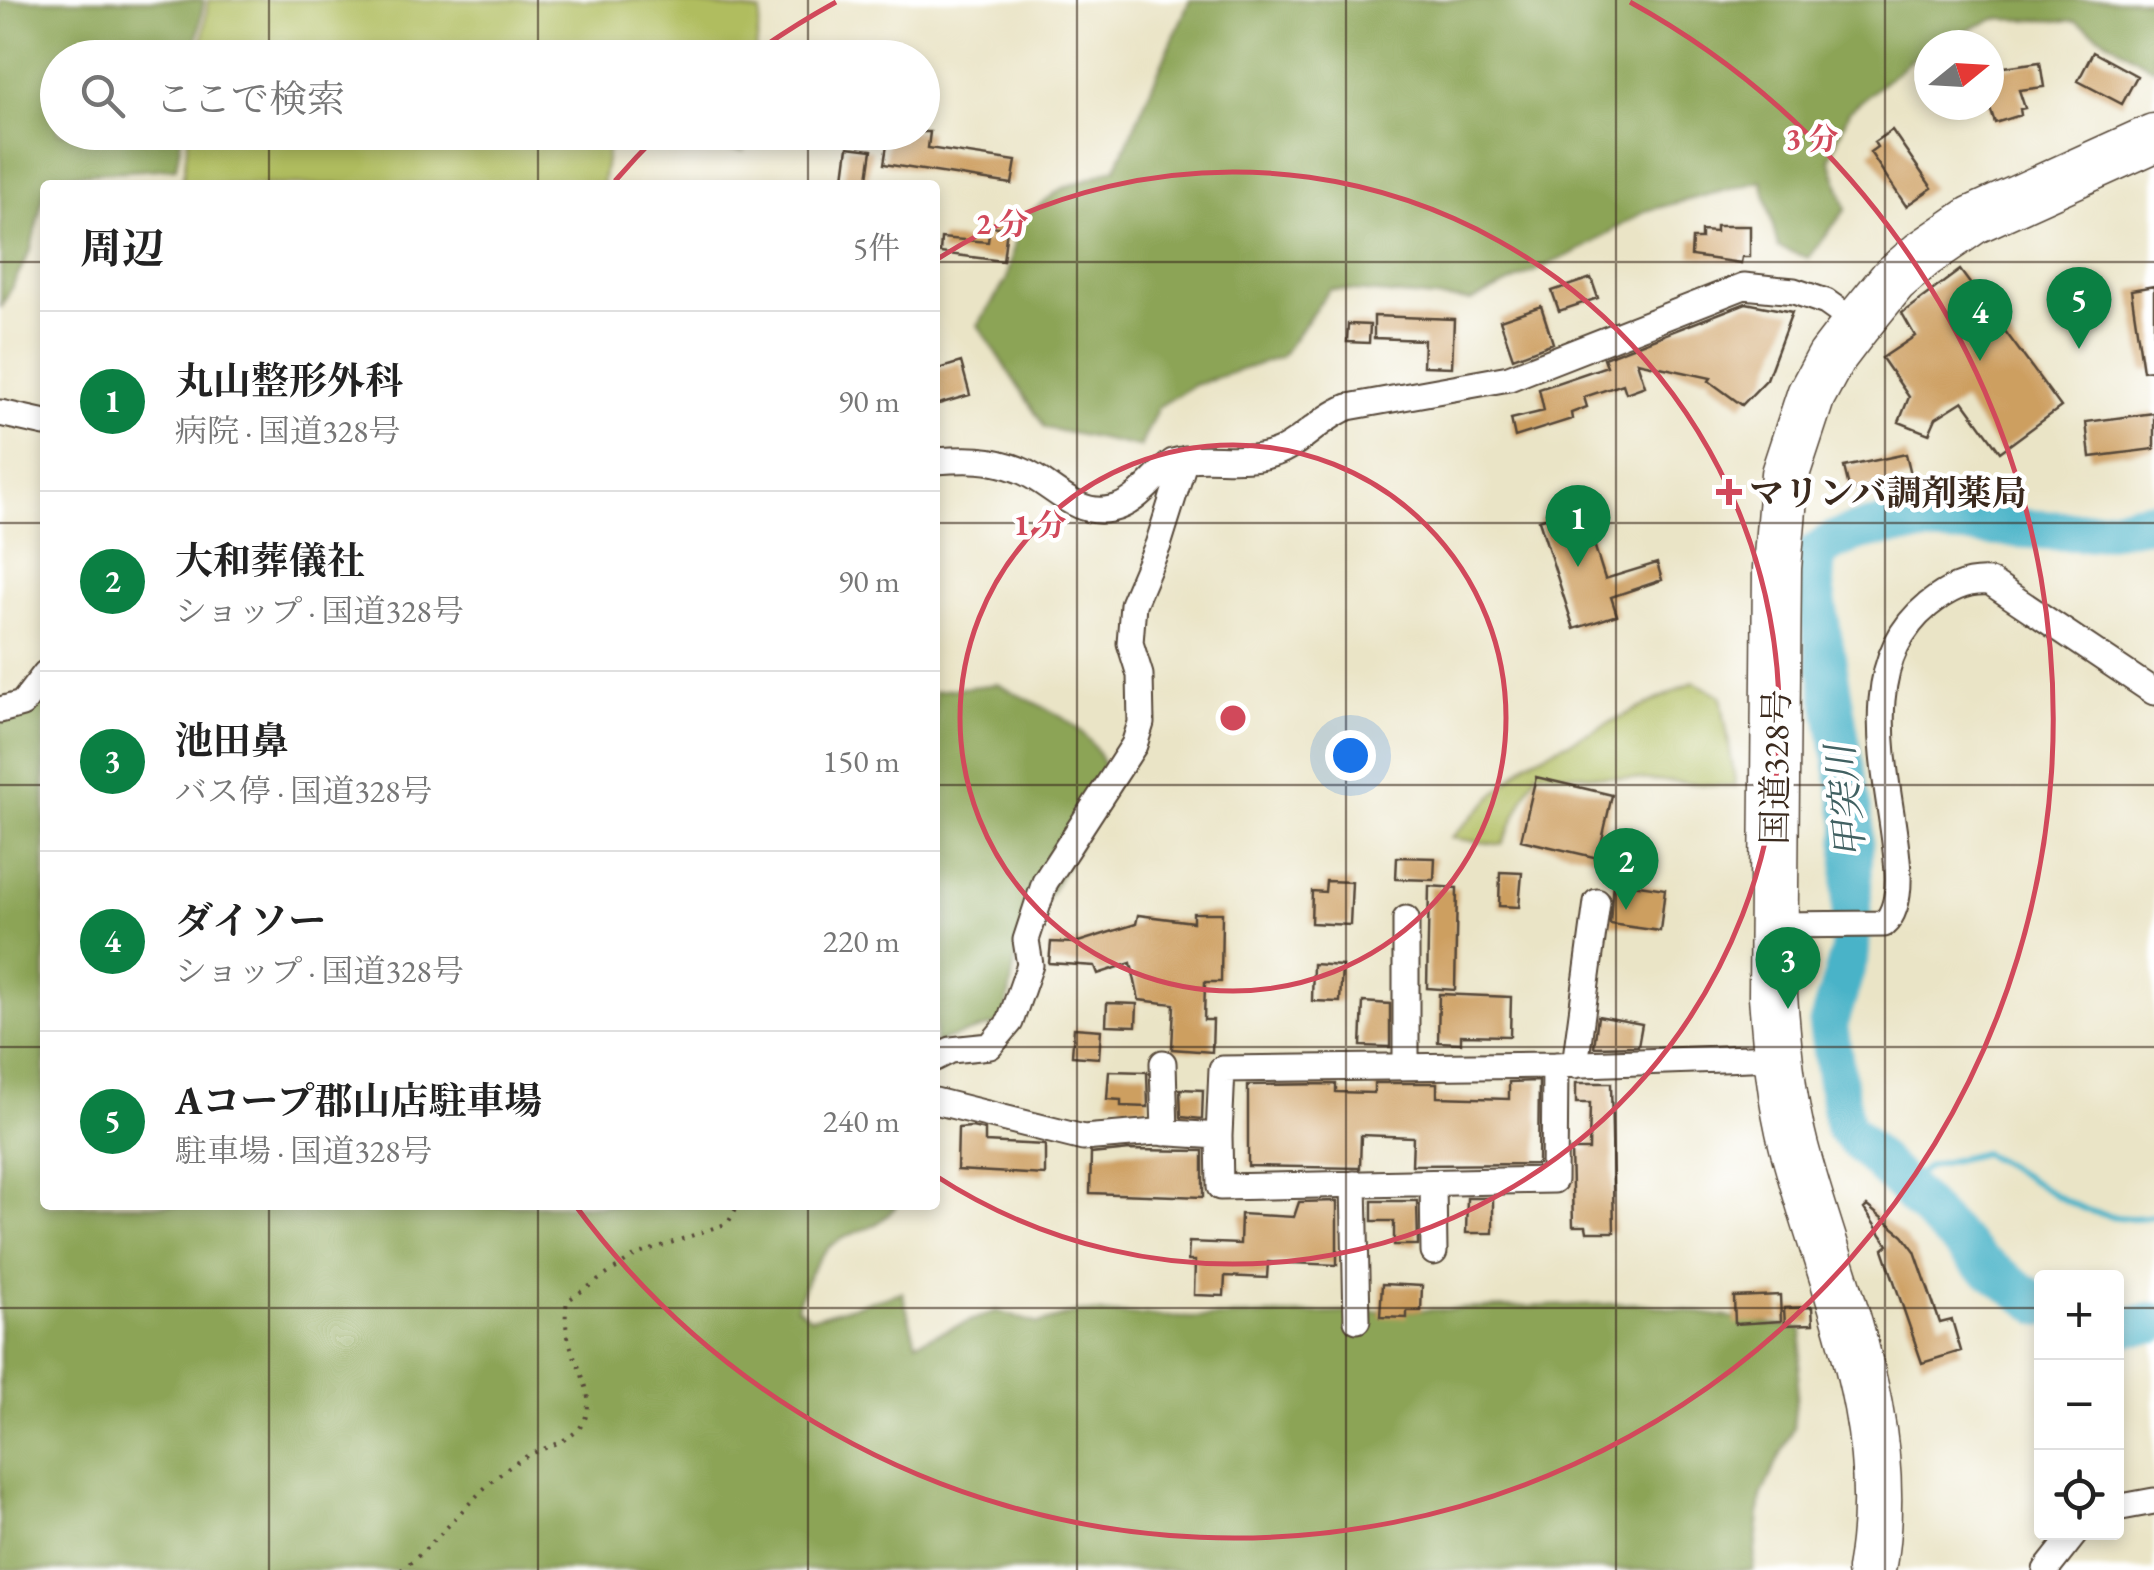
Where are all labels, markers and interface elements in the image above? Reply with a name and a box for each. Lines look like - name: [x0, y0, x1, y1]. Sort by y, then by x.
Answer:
- north arrow: [1914, 30, 2004, 120]
- search box: [40, 40, 940, 150]
- icon: search: [75, 68, 130, 123]
- text: ここで検索: [155, 74, 345, 123]
- text: 3 分: [1786, 119, 1838, 158]
- text: 2 分: [976, 204, 1028, 243]
- text: 周辺: [80, 221, 164, 276]
- text: 5件: [853, 227, 900, 269]
- pin: 5: [2046, 266, 2112, 349]
- pin: 4: [1948, 278, 2012, 361]
- text: 丸山整形外科: [175, 356, 403, 405]
- text: 1: [104, 380, 121, 422]
- text: 90 m: [838, 380, 900, 422]
- text: 病院 · 国道328号: [175, 410, 400, 452]
- place label: マリンバ調剤薬局: [1749, 470, 2027, 515]
- marker: マリンバ調剤薬局: [1718, 481, 1740, 503]
- pin: 1: [1546, 484, 1610, 567]
- text: 1 分: [1014, 505, 1066, 544]
- text: 大和葬儀社: [175, 536, 365, 585]
- text: 2: [104, 560, 121, 602]
- text: 90 m: [838, 560, 900, 602]
- text: ショップ · 国道328号: [175, 590, 464, 632]
- street label: 国道328号: [1751, 689, 1799, 845]
- centre of rings: [1215, 700, 1251, 736]
- text: 池田鼻: [175, 716, 289, 765]
- your location: [1325, 730, 1376, 781]
- water label: 甲突川: [1814, 739, 1875, 861]
- text: 3: [104, 740, 121, 782]
- text: 150 m: [823, 740, 900, 782]
- text: バス停 · 国道328号: [175, 770, 432, 812]
- pin: 2: [1594, 828, 1658, 910]
- text: ダイソー: [175, 896, 326, 945]
- text: 4: [104, 920, 121, 962]
- text: 220 m: [823, 920, 900, 962]
- pin: 3: [1756, 926, 1820, 1009]
- text: ショップ · 国道328号: [175, 950, 464, 992]
- text: Aコープ郡山店駐車場: [175, 1076, 542, 1125]
- text: 5: [104, 1100, 121, 1142]
- text: 240 m: [823, 1100, 900, 1142]
- text: 駐車場 · 国道328号: [175, 1130, 432, 1172]
- map controls: [2034, 1270, 2124, 1540]
- button: +: [2034, 1270, 2124, 1360]
- button: −: [2034, 1360, 2124, 1450]
- button: locate: [2034, 1450, 2124, 1540]

